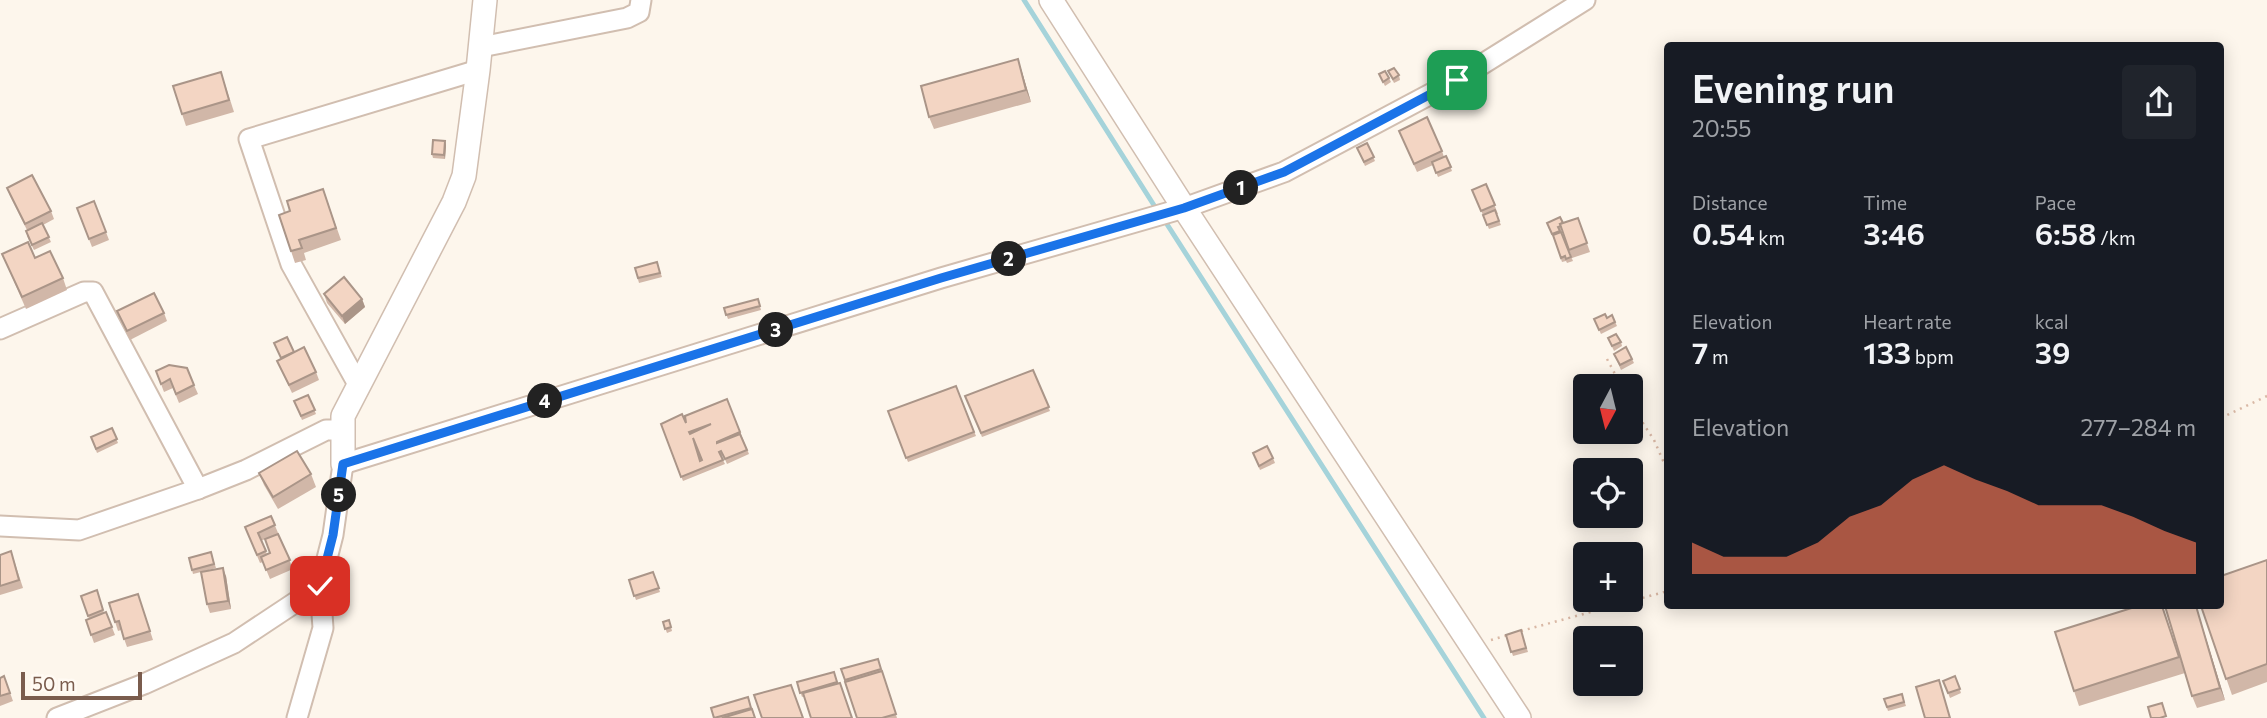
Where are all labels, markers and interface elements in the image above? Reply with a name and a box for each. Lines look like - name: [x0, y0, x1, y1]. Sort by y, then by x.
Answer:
- pin: [1427, 50, 1487, 110]
- icon: arrive: [1438, 61, 1476, 99]
- text: Evening run: [1692, 64, 1895, 111]
- button: share: [2122, 65, 2196, 139]
- text: 20:55: [1692, 114, 1752, 142]
- pin: 1: [1224, 170, 1258, 206]
- text: 1: [1236, 176, 1245, 199]
- text: Distance: [1692, 191, 1768, 214]
- text: Time: [1863, 191, 1907, 214]
- text: Pace: [2035, 191, 2076, 214]
- text: 0.54: [1692, 214, 1755, 251]
- text: 3:46: [1863, 214, 1925, 251]
- text: 6:58: [2035, 214, 2097, 251]
- text: km: [1755, 226, 1785, 249]
- text: /km: [2097, 226, 2136, 249]
- pin: 2: [992, 242, 1026, 276]
- text: 2: [1003, 247, 1014, 270]
- text: Elevation: [1692, 310, 1772, 333]
- text: Heart rate: [1863, 310, 1952, 333]
- text: kcal: [2035, 310, 2069, 333]
- pin: 3: [758, 312, 794, 348]
- text: 3: [770, 318, 781, 341]
- text: 7: [1692, 333, 1708, 370]
- text: 133: [1863, 333, 1911, 370]
- text: 39: [2035, 333, 2070, 370]
- text: m: [1708, 345, 1729, 368]
- text: bpm: [1911, 345, 1954, 368]
- north arrow: [1573, 374, 1643, 444]
- map controls: [1573, 374, 1643, 696]
- pin: 4: [528, 384, 562, 418]
- text: 4: [539, 389, 550, 412]
- text: Elevation: [1692, 413, 1789, 441]
- text: 277–284 m: [2081, 413, 2196, 441]
- button: locate: [1573, 458, 1643, 528]
- pin: 5: [322, 477, 356, 512]
- text: 5: [333, 483, 344, 506]
- button: +: [1573, 542, 1643, 612]
- pin: [290, 556, 350, 616]
- icon: check: [301, 567, 339, 605]
- button: −: [1573, 626, 1643, 696]
- scale bar: [21, 669, 142, 701]
- text: 50 m: [32, 672, 76, 695]

